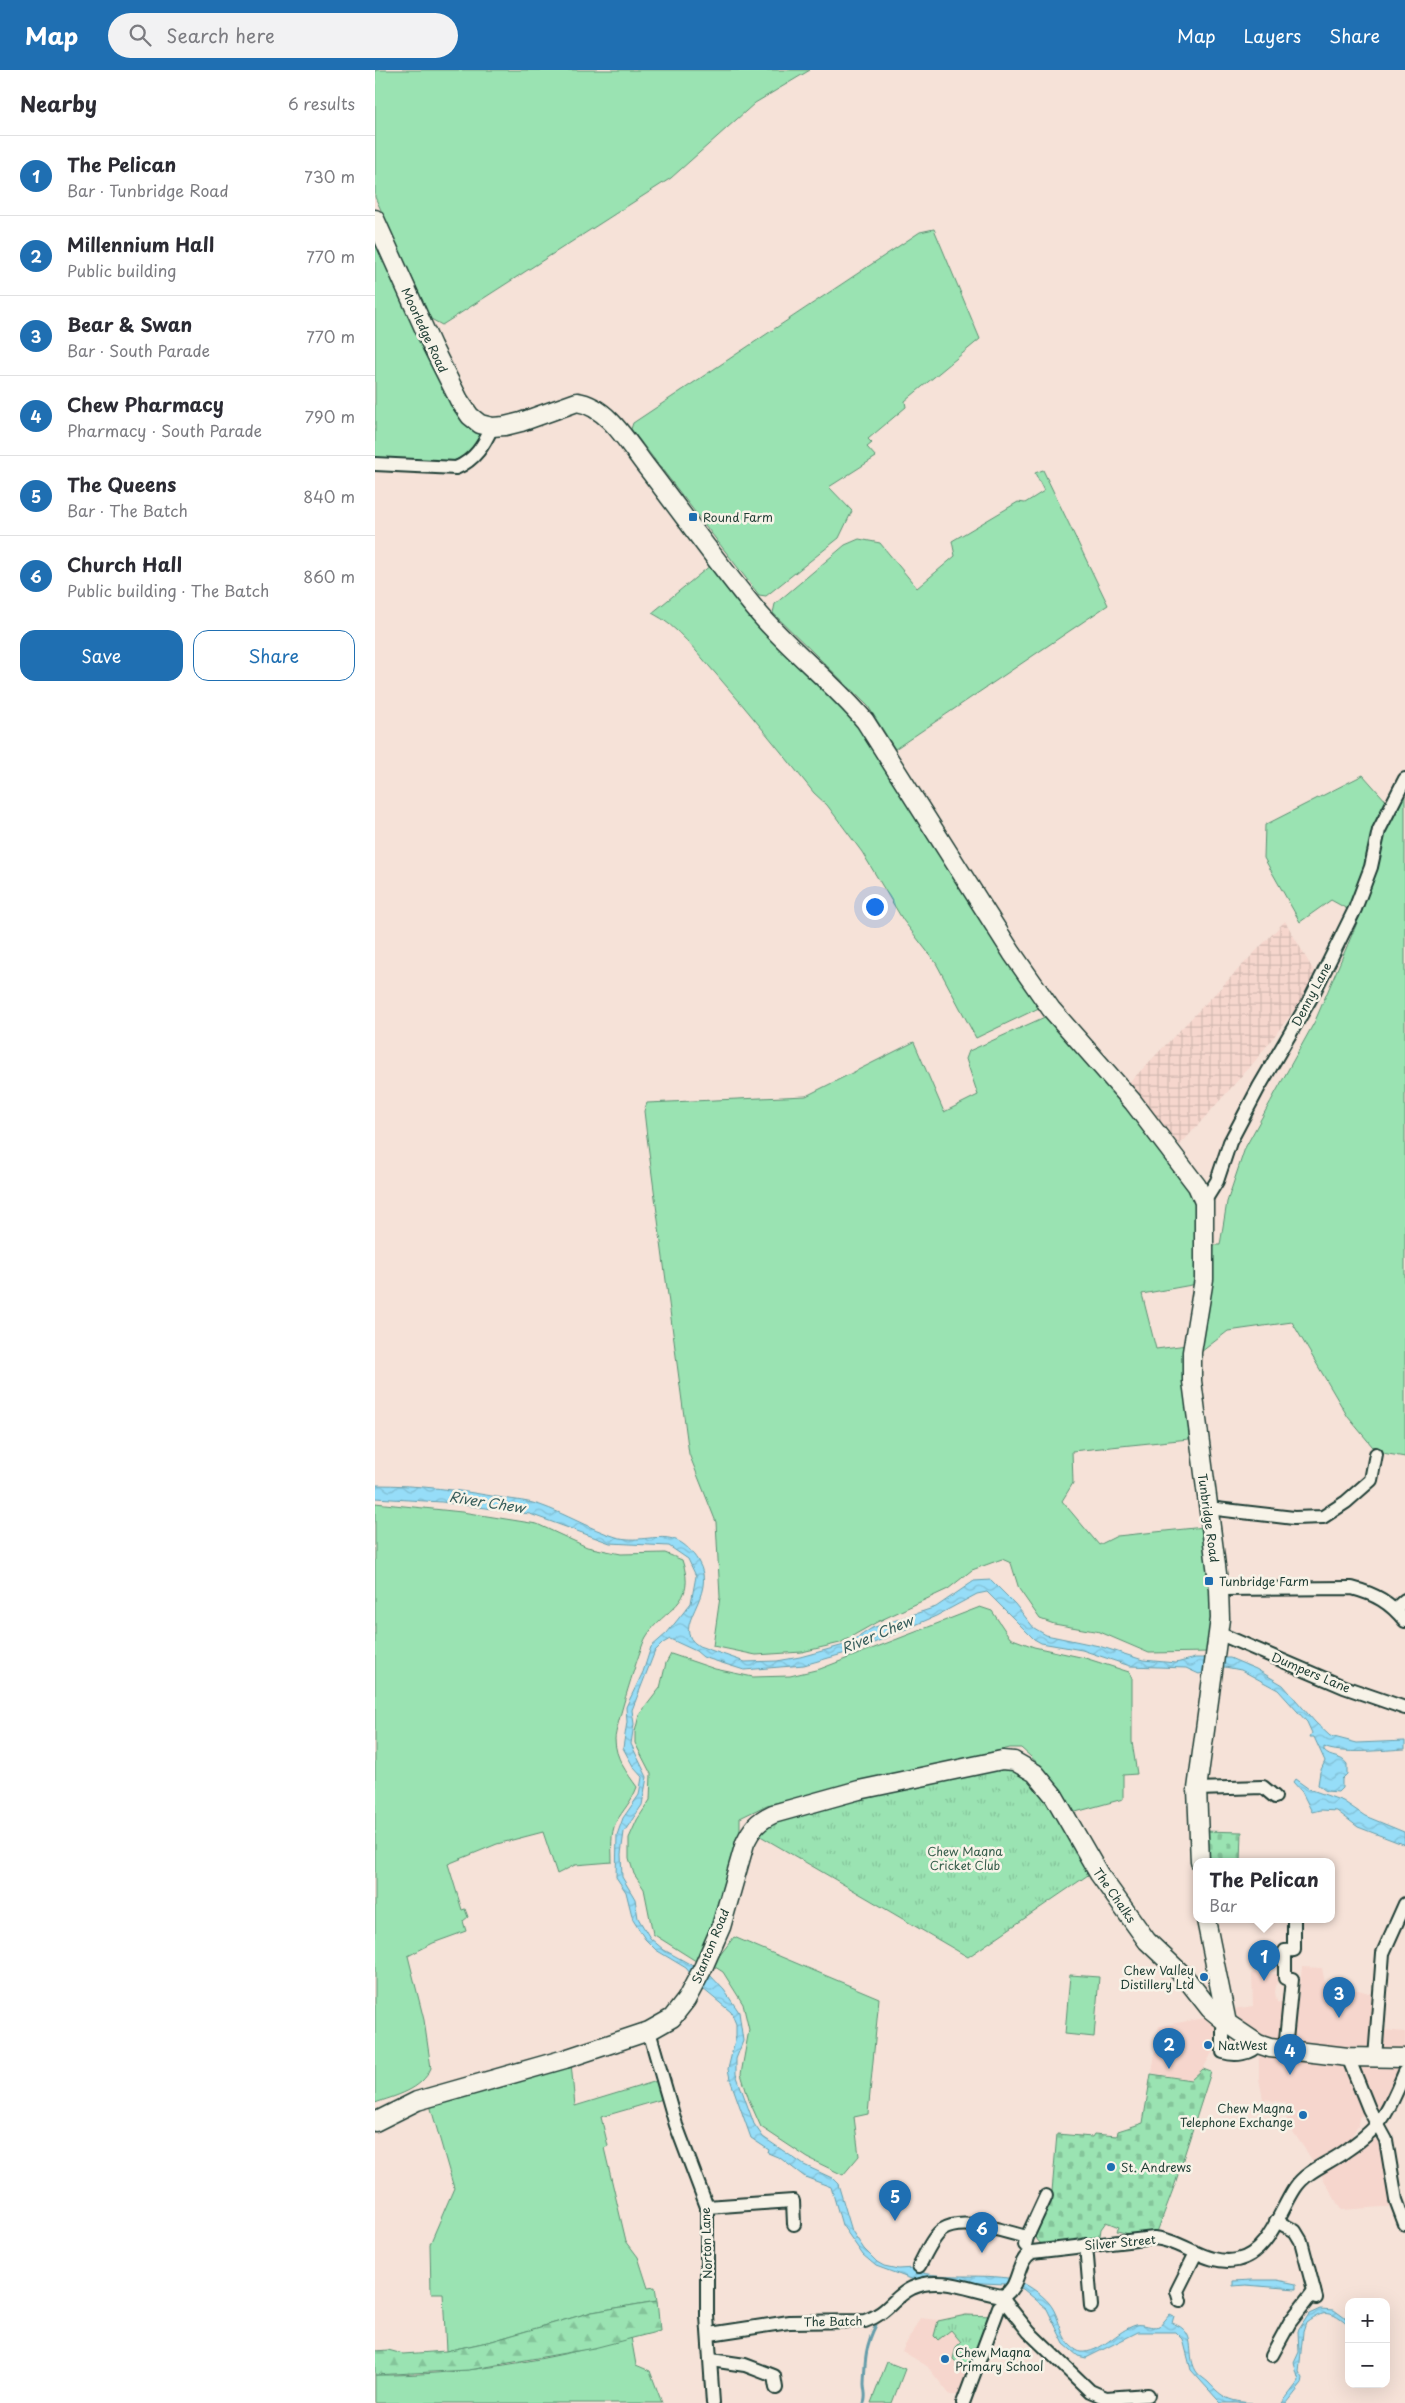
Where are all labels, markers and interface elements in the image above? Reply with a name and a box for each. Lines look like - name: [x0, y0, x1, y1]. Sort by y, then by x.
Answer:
- search box: [108, 13, 458, 58]
- text: Map: [25, 17, 78, 53]
- icon: search: [126, 21, 154, 49]
- text: Search here: [166, 21, 275, 49]
- text: Map: [1177, 22, 1216, 49]
- text: Layers: [1244, 22, 1301, 49]
- text: Share: [1329, 22, 1380, 49]
- text: Nearby: [20, 87, 97, 119]
- text: 6 results: [288, 91, 355, 115]
- text: The Pelican: [67, 150, 176, 178]
- text: 1: [32, 164, 40, 188]
- text: 730 m: [304, 164, 355, 188]
- text: Bar · Tunbridge Road: [67, 178, 229, 202]
- text: Millennium Hall: [67, 230, 214, 258]
- text: 2: [30, 244, 42, 268]
- text: 770 m: [306, 244, 355, 268]
- text: Public building: [67, 258, 177, 282]
- street label: Moorledge Road: [397, 284, 453, 376]
- text: Bear & Swan: [67, 310, 192, 338]
- text: 3: [31, 324, 41, 348]
- text: 770 m: [306, 324, 355, 348]
- text: Bar · South Parade: [67, 338, 210, 362]
- text: Chew Pharmacy: [67, 390, 224, 418]
- text: 4: [31, 404, 41, 428]
- text: 790 m: [305, 404, 355, 428]
- text: Pharmacy · South Parade: [67, 418, 262, 442]
- text: The Queens: [67, 470, 176, 498]
- text: 5: [31, 484, 41, 508]
- text: 840 m: [303, 484, 355, 508]
- text: Bar · The Batch: [67, 498, 188, 522]
- place label: Round Farm: [703, 508, 773, 526]
- marker: Round Farm: [687, 511, 699, 523]
- text: Church Hall: [67, 550, 182, 578]
- text: 6: [30, 564, 42, 588]
- text: 860 m: [303, 564, 355, 588]
- text: Public building · The Batch: [67, 578, 269, 602]
- button: Save: [20, 630, 183, 681]
- button: Share: [193, 630, 355, 681]
- your location: [862, 894, 888, 920]
- street label: Denny Lane: [1287, 958, 1336, 1029]
- street label: Tunbridge Road: [1194, 1472, 1224, 1564]
- water label: River Chew: [448, 1486, 529, 1519]
- place label: Tunbridge Farm: [1219, 1572, 1309, 1590]
- marker: Tunbridge Farm: [1203, 1575, 1215, 1587]
- water label: River Chew: [838, 1608, 919, 1659]
- street label: Dumpers Lane: [1269, 1647, 1353, 1697]
- park label: Chew Magna Cricket Club: [927, 1842, 1003, 1874]
- popup: [1193, 1858, 1335, 1923]
- street label: The Chalks: [1089, 1864, 1141, 1927]
- text: The Pelican: [1209, 1865, 1319, 1893]
- text: Bar: [1209, 1893, 1237, 1917]
- street label: Stanton Road: [687, 1906, 733, 1986]
- pin: 1: [1248, 1940, 1280, 1981]
- place label: Chew Valley Distillery Ltd: [1120, 1961, 1194, 1993]
- marker: Chew Valley Distillery Ltd: [1198, 1971, 1210, 1983]
- pin: 3: [1323, 1977, 1355, 2018]
- pin: 2: [1153, 2028, 1185, 2069]
- pin: 4: [1274, 2034, 1306, 2075]
- place label: NatWest: [1218, 2036, 1268, 2054]
- marker: NatWest: [1202, 2039, 1214, 2051]
- place label: Chew Magna Telephone Exchange: [1180, 2099, 1294, 2131]
- marker: Chew Magna Telephone Exchange: [1297, 2109, 1309, 2121]
- place label: St. Andrews: [1121, 2158, 1192, 2176]
- marker: St. Andrews: [1105, 2161, 1117, 2173]
- pin: 5: [879, 2180, 911, 2221]
- street label: Norton Lane: [696, 2207, 716, 2279]
- pin: 6: [966, 2212, 998, 2253]
- street label: Silver Street: [1083, 2230, 1157, 2254]
- map controls: [1345, 2298, 1390, 2388]
- button: +: [1345, 2298, 1390, 2343]
- street label: The Batch: [803, 2311, 863, 2331]
- place label: Chew Magna Primary School: [955, 2343, 1043, 2375]
- button: −: [1345, 2343, 1390, 2388]
- marker: Chew Magna Primary School: [939, 2353, 951, 2365]

